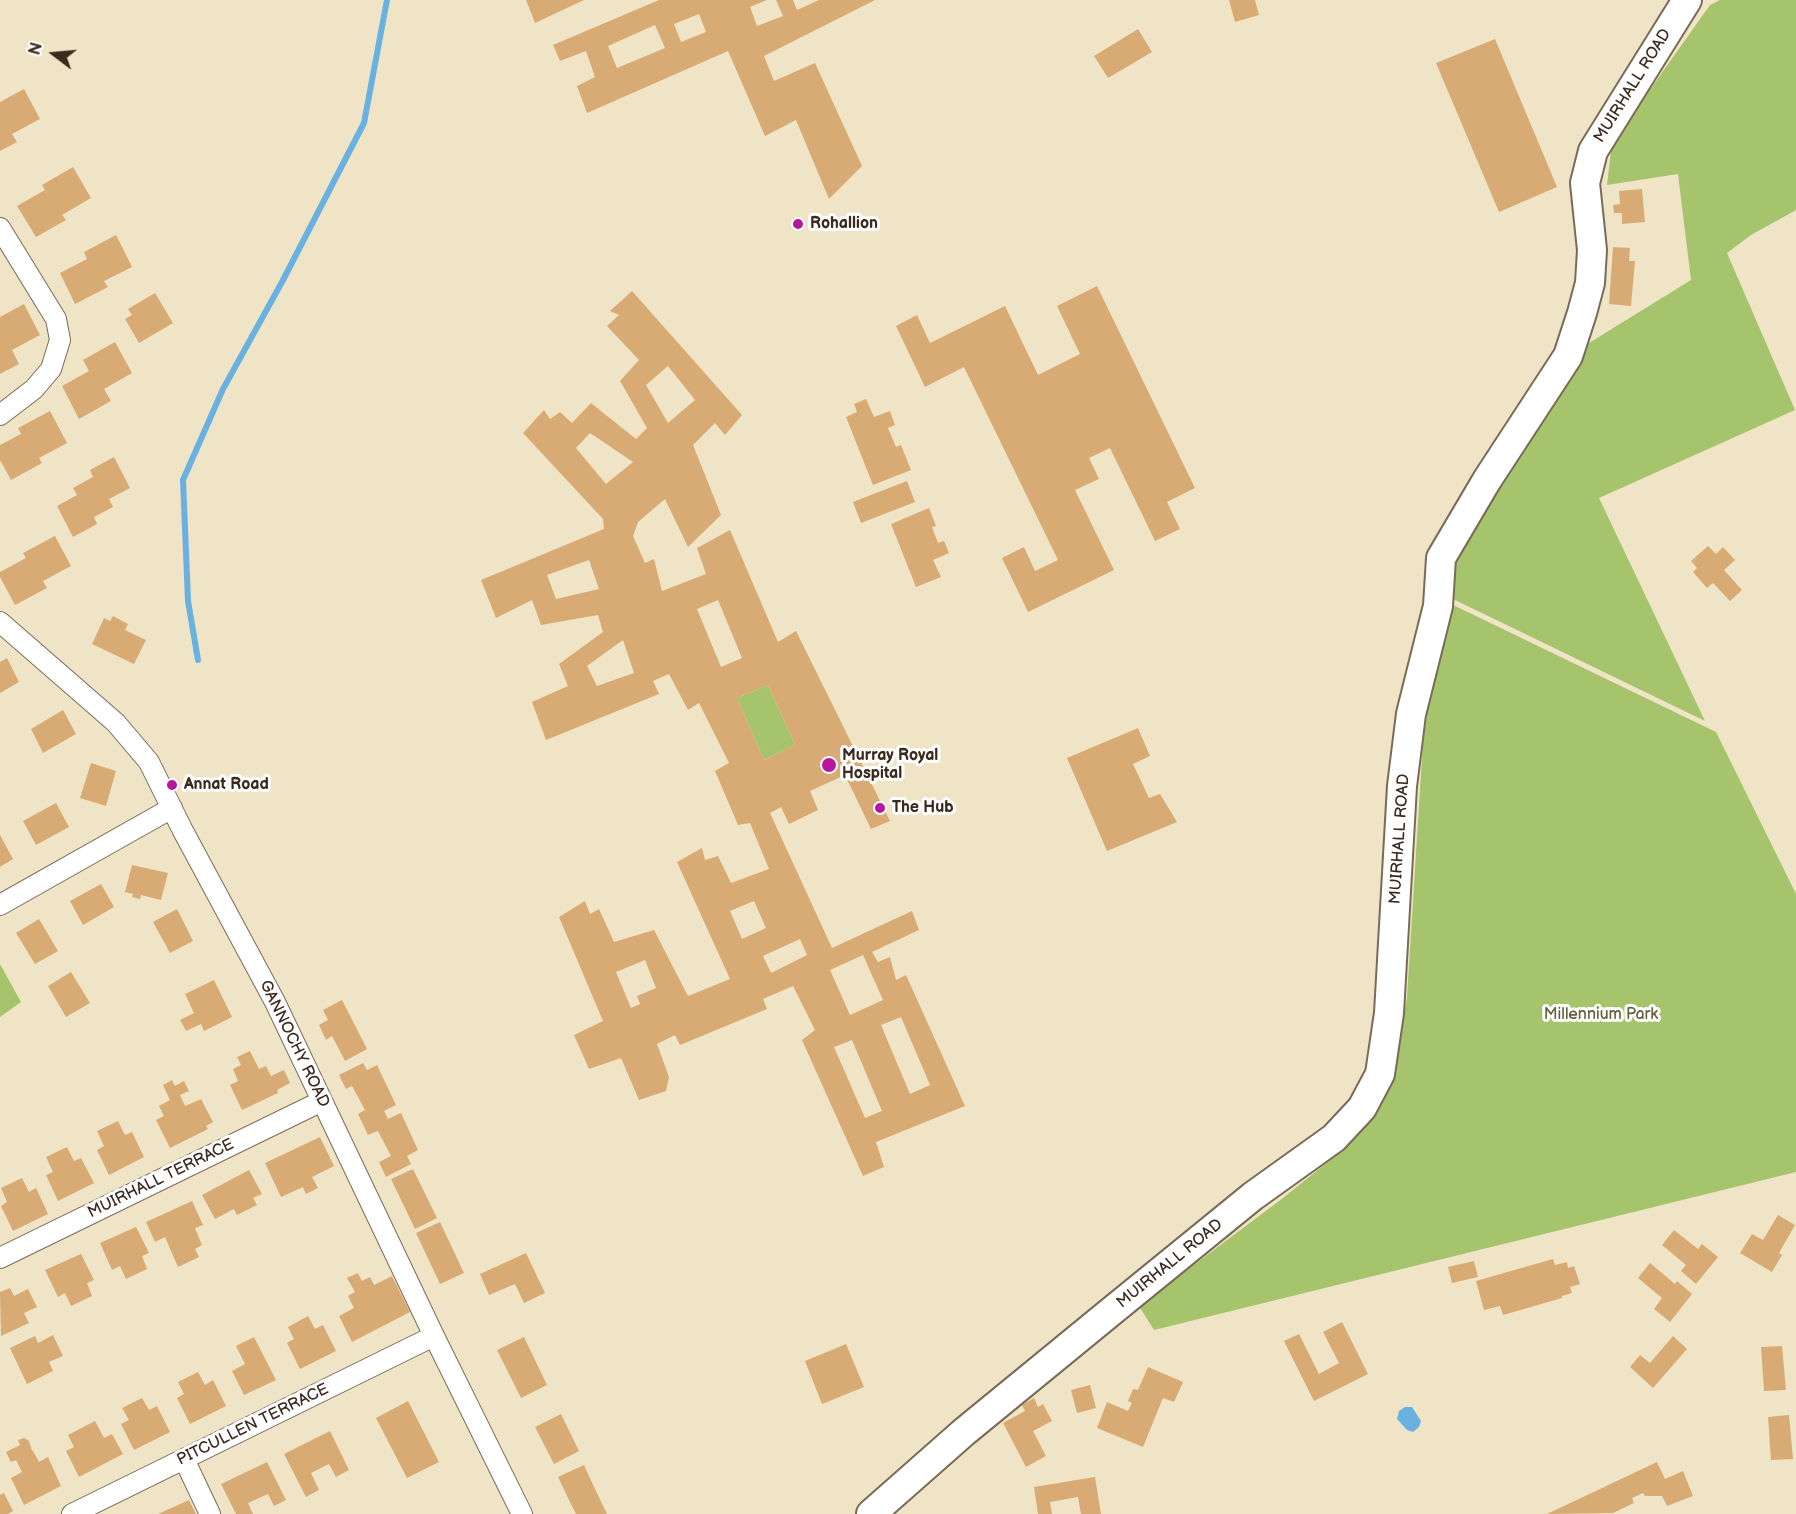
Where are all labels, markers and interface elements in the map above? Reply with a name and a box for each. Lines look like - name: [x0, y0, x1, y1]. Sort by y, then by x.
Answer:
- north arrow: [24, 24, 84, 84]
- street label: MUIRHALL ROAD: [1590, 26, 1676, 146]
- text: N: [25, 40, 47, 57]
- place label: Rohallion: [810, 214, 878, 234]
- marker: Rohallion: [791, 217, 805, 231]
- place label: Murray Royal Hospital: [842, 746, 938, 784]
- marker: Murray Royal Hospital: [820, 756, 838, 774]
- street label: MUIRHALL ROAD: [1386, 773, 1414, 905]
- place label: Annat Road: [184, 775, 269, 795]
- marker: Annat Road: [165, 778, 179, 792]
- place label: The Hub: [892, 798, 954, 818]
- marker: The Hub: [873, 801, 887, 815]
- street label: GANNOCHY ROAD: [255, 977, 333, 1111]
- park label: Millennium Park: [1544, 1005, 1658, 1025]
- street label: MUIRHALL TERRACE: [85, 1135, 237, 1223]
- street label: MUIRHALL ROAD: [1113, 1215, 1227, 1313]
- street label: PITCULLEN TERRACE: [174, 1380, 332, 1470]

